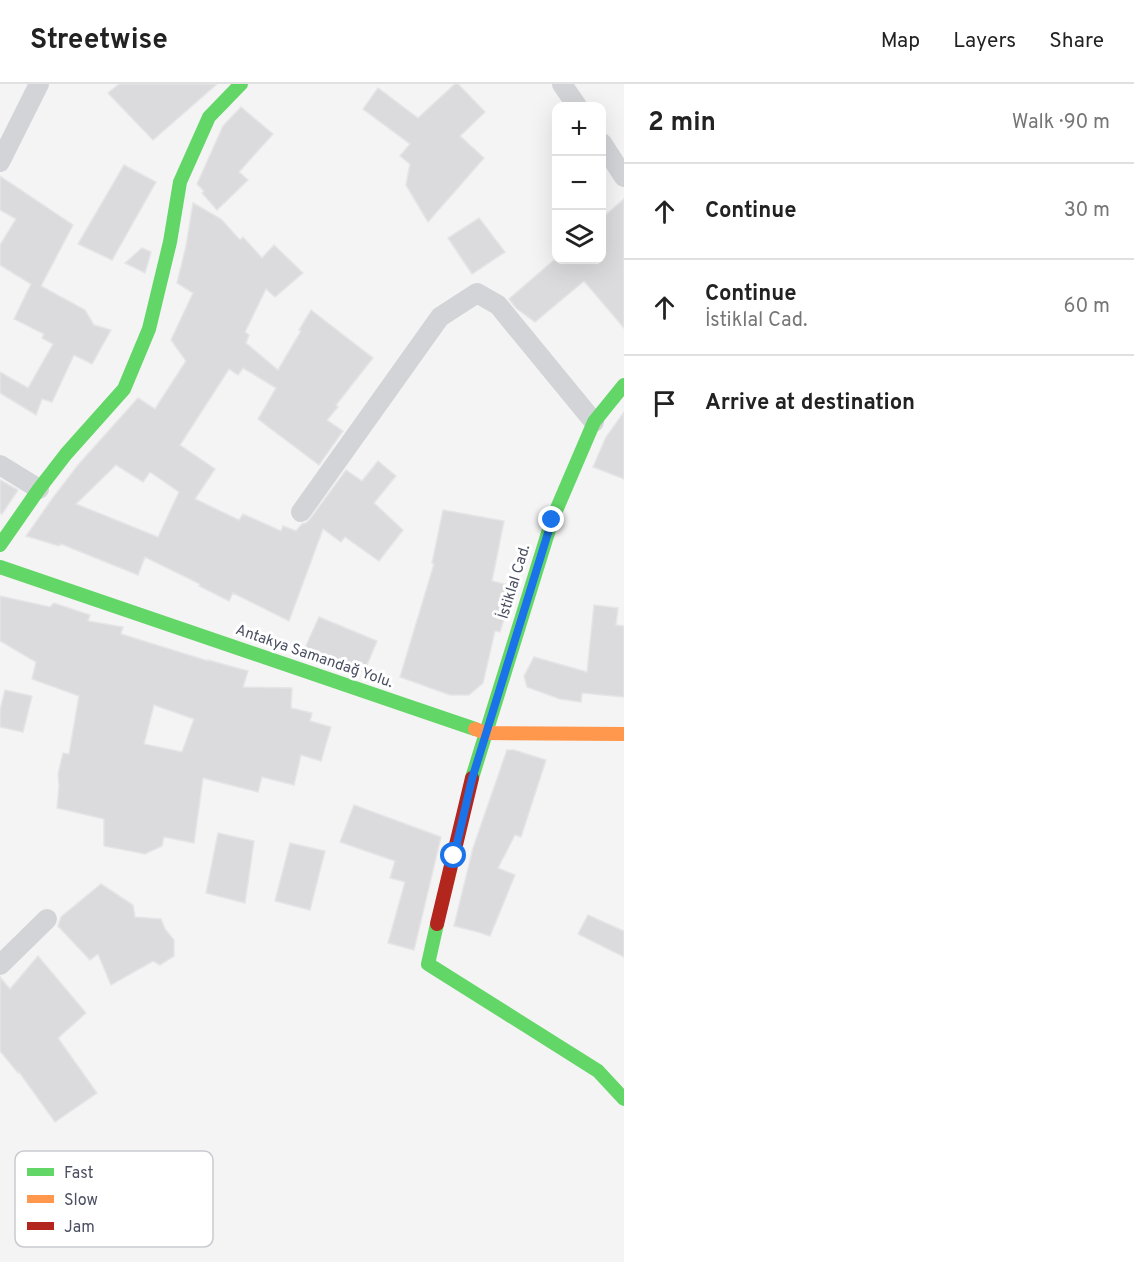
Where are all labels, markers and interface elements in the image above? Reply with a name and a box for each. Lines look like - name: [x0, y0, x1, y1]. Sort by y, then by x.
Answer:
- text: Streetwise: [30, 23, 168, 59]
- text: Map: [881, 28, 920, 55]
- text: Layers: [953, 28, 1016, 55]
- text: Share: [1049, 28, 1104, 55]
- map controls: [552, 102, 606, 264]
- button: +: [552, 102, 606, 156]
- text: 2 min: [648, 107, 716, 140]
- text: Walk · 90 m: [1012, 110, 1110, 136]
- button: −: [552, 156, 606, 210]
- icon: ahead: [648, 195, 681, 228]
- text: Continue: [705, 198, 796, 225]
- text: 30 m: [1064, 198, 1110, 224]
- button: layers: [552, 210, 606, 264]
- text: Continue: [705, 281, 796, 308]
- icon: ahead: [648, 291, 681, 324]
- text: 60 m: [1064, 294, 1110, 320]
- text: İstiklal Cad.: [705, 308, 808, 334]
- icon: arrive: [648, 387, 681, 420]
- text: Arrive at destination: [705, 390, 915, 417]
- route end: [538, 506, 564, 532]
- street label: İstiklal Cad.: [494, 542, 535, 622]
- street label: Antakya Samandağ Yolu.: [233, 621, 395, 693]
- route start: [440, 842, 466, 868]
- legend: [15, 1151, 213, 1247]
- text: Fast: [64, 1164, 94, 1184]
- text: Slow: [64, 1191, 98, 1211]
- text: Jam: [64, 1218, 95, 1238]

